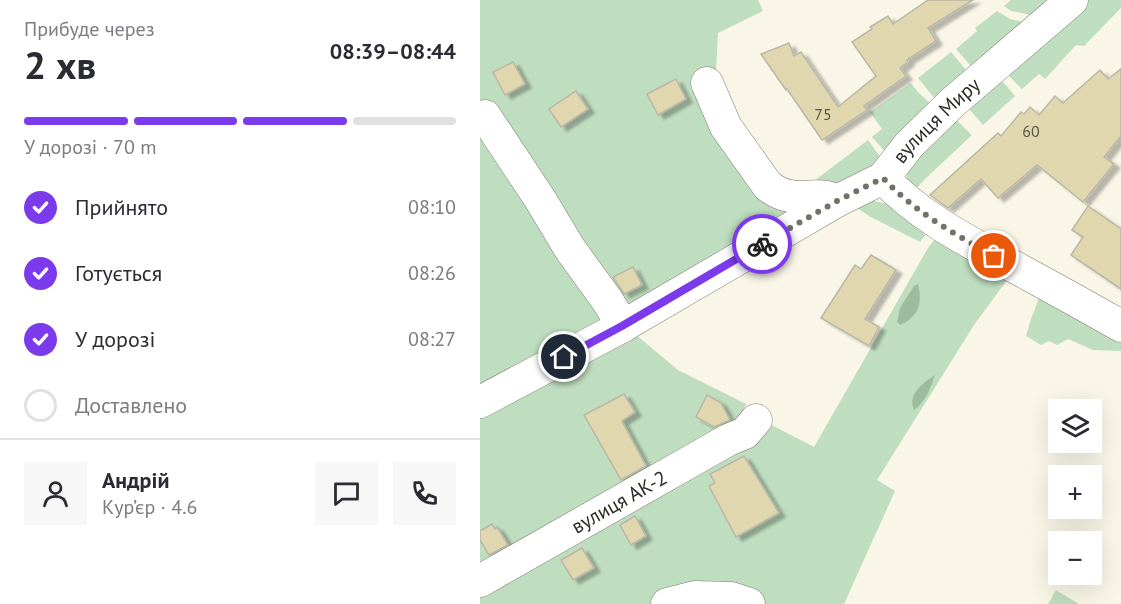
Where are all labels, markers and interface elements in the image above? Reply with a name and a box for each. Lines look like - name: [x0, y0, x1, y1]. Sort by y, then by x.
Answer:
- text: Прибуде через: [24, 16, 155, 42]
- text: 08:39–08:44: [330, 37, 456, 65]
- text: 2 хв: [24, 39, 96, 90]
- street label: вулиця Миру: [887, 71, 986, 168]
- house number: 75: [814, 104, 832, 124]
- house number: 60: [1022, 121, 1040, 141]
- text: У дорозі · 70 m: [24, 134, 156, 160]
- icon: check: [24, 191, 57, 224]
- text: Прийнято: [75, 193, 168, 221]
- text: 08:10: [408, 194, 456, 220]
- courier: [732, 214, 792, 274]
- icon: bike: [746, 228, 779, 261]
- pin: [968, 230, 1019, 281]
- icon: bag: [977, 239, 1010, 272]
- icon: check: [24, 257, 57, 290]
- text: Готується: [75, 259, 162, 287]
- text: 08:26: [408, 260, 456, 286]
- icon: check: [24, 323, 57, 356]
- text: У дорозі: [75, 325, 155, 353]
- text: 08:27: [408, 326, 456, 352]
- pin: [538, 331, 589, 382]
- icon: home: [547, 340, 580, 373]
- text: Доставлено: [75, 391, 187, 419]
- map controls: [1048, 399, 1102, 585]
- button: layers: [1048, 399, 1102, 453]
- button: person: [24, 462, 87, 525]
- button: chat: [315, 462, 378, 525]
- button: phone: [393, 462, 456, 525]
- street label: вулиця АК-2: [567, 464, 672, 539]
- button: +: [1048, 465, 1102, 519]
- text: Андрій: [102, 466, 169, 494]
- text: Кур’єр · 4.6: [102, 494, 197, 520]
- button: −: [1048, 531, 1102, 585]

